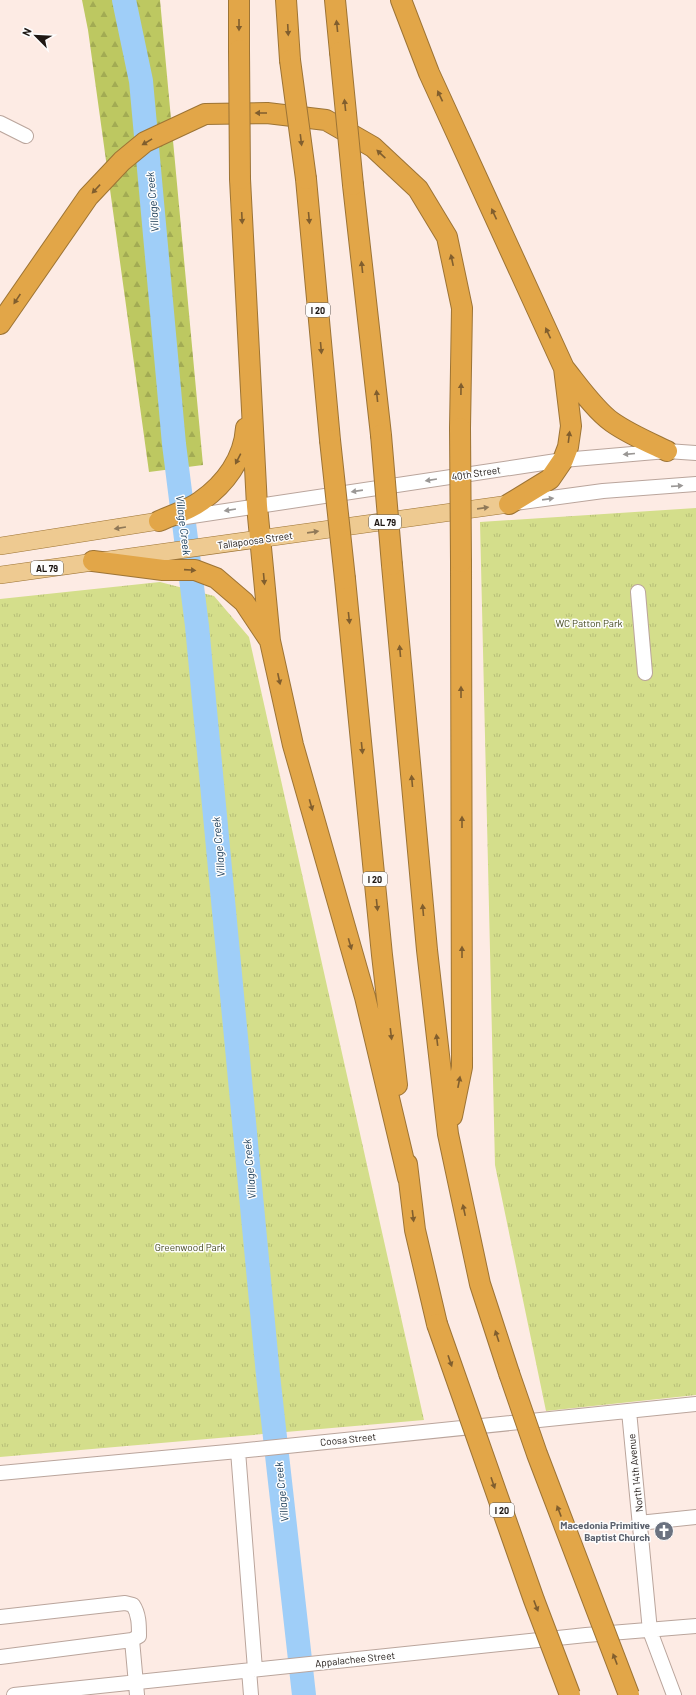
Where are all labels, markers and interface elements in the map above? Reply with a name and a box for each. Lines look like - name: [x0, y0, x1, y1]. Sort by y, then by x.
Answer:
- north arrow: [16, 16, 56, 56]
- one-way arrow: [236, 19, 242, 32]
- one-way arrow: [334, 20, 341, 32]
- one-way arrow: [285, 24, 292, 36]
- text: N: [19, 26, 34, 38]
- one-way arrow: [437, 91, 443, 102]
- one-way arrow: [342, 99, 348, 111]
- one-way arrow: [254, 110, 267, 116]
- one-way arrow: [297, 134, 304, 146]
- one-way arrow: [142, 138, 152, 146]
- one-way arrow: [376, 150, 386, 159]
- water label: Village Creek: [143, 171, 161, 233]
- one-way arrow: [91, 184, 100, 195]
- one-way arrow: [491, 209, 497, 220]
- one-way arrow: [238, 212, 245, 224]
- one-way arrow: [306, 212, 313, 224]
- one-way arrow: [448, 254, 454, 266]
- one-way arrow: [359, 261, 366, 273]
- one-way arrow: [13, 293, 21, 304]
- road number: I 20: [306, 303, 330, 317]
- one-way arrow: [545, 327, 551, 338]
- one-way arrow: [318, 342, 324, 354]
- one-way arrow: [458, 382, 464, 395]
- one-way arrow: [373, 390, 380, 402]
- one-way arrow: [566, 431, 573, 443]
- one-way arrow: [623, 451, 635, 457]
- one-way arrow: [235, 453, 241, 465]
- street label: 40th Street: [451, 463, 502, 483]
- one-way arrow: [425, 477, 437, 483]
- one-way arrow: [671, 482, 683, 489]
- one-way arrow: [351, 488, 363, 494]
- water label: Village Creek: [174, 494, 194, 556]
- one-way arrow: [542, 496, 554, 502]
- one-way arrow: [477, 505, 489, 511]
- one-way arrow: [224, 507, 236, 513]
- road number: AL 79: [369, 515, 401, 529]
- one-way arrow: [114, 525, 126, 531]
- street label: Tallapoosa Street: [217, 529, 294, 551]
- one-way arrow: [307, 529, 319, 535]
- road number: AL 79: [31, 561, 63, 575]
- one-way arrow: [184, 567, 196, 574]
- one-way arrow: [261, 573, 267, 585]
- one-way arrow: [346, 612, 353, 624]
- park label: WC Patton Park: [555, 617, 623, 629]
- one-way arrow: [397, 645, 404, 657]
- one-way arrow: [276, 673, 282, 686]
- one-way arrow: [458, 685, 464, 698]
- one-way arrow: [358, 741, 365, 754]
- one-way arrow: [408, 775, 415, 787]
- one-way arrow: [308, 799, 314, 812]
- one-way arrow: [459, 815, 465, 828]
- water label: Village Creek: [209, 816, 227, 878]
- road number: I 20: [363, 872, 387, 886]
- one-way arrow: [374, 899, 380, 911]
- one-way arrow: [420, 904, 427, 916]
- one-way arrow: [347, 938, 353, 950]
- one-way arrow: [459, 945, 465, 958]
- one-way arrow: [388, 1028, 394, 1040]
- one-way arrow: [434, 1034, 440, 1046]
- one-way arrow: [456, 1076, 462, 1088]
- water label: Village Creek: [240, 1138, 258, 1200]
- one-way arrow: [461, 1204, 467, 1216]
- one-way arrow: [410, 1210, 416, 1222]
- park label: Greenwood Park: [155, 1241, 225, 1253]
- one-way arrow: [494, 1329, 500, 1341]
- one-way arrow: [448, 1355, 454, 1367]
- street label: Coosa Street: [319, 1430, 377, 1448]
- street label: North 14th Avenue: [625, 1433, 645, 1513]
- water label: Village Creek: [271, 1461, 291, 1523]
- one-way arrow: [490, 1478, 496, 1490]
- road number: I 20: [490, 1503, 514, 1517]
- one-way arrow: [555, 1504, 561, 1516]
- place label: Macedonia Primitive Baptist Church: [560, 1519, 651, 1543]
- church icon: Macedonia Primitive Baptist Church: [653, 1520, 675, 1542]
- one-way arrow: [533, 1601, 539, 1613]
- street label: Appalachee Street: [315, 1649, 396, 1669]
- one-way arrow: [611, 1652, 617, 1664]

